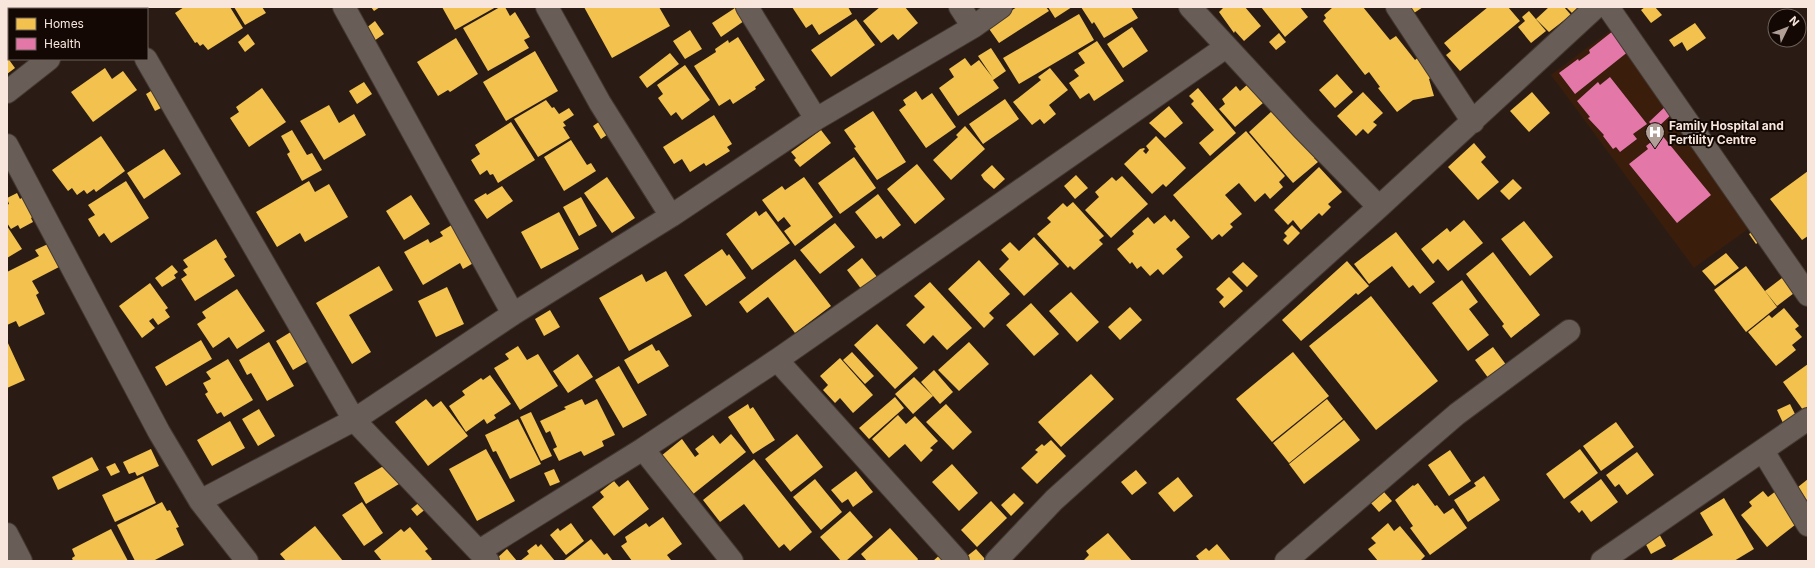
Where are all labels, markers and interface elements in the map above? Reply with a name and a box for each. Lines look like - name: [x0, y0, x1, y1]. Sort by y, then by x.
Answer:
- legend: [8, 8, 148, 60]
- north arrow: [1767, 8, 1807, 48]
- text: N: [1786, 13, 1802, 29]
- text: Homes: [44, 16, 84, 31]
- text: Health: [44, 36, 81, 51]
- place label: Family Hospital and Fertility Centre: [1669, 118, 1784, 147]
- hospital icon: Family Hospital and Fertility Centre: [1644, 121, 1666, 149]

